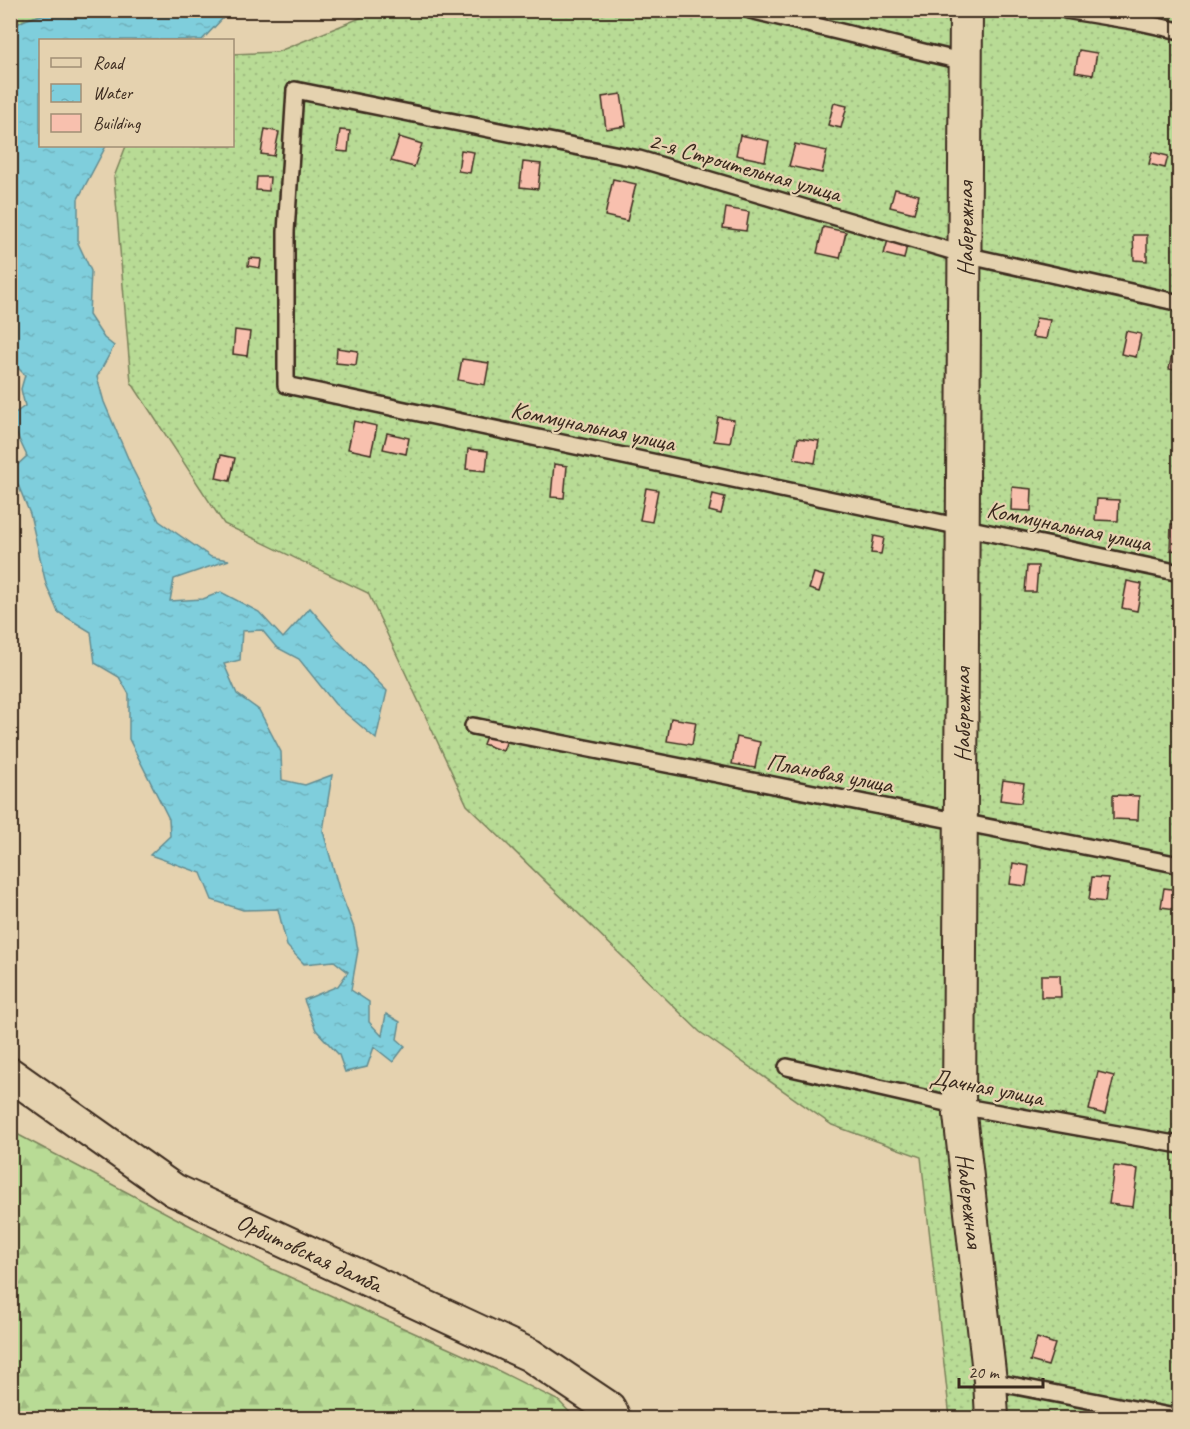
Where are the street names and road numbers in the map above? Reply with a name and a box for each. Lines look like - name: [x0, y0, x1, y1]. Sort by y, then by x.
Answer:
- street label: 2-я Строительная улица: [645, 125, 847, 209]
- street label: Набережная: [950, 180, 980, 276]
- street label: Коммунальная улица: [508, 394, 679, 458]
- street label: Коммунальная улица: [984, 494, 1155, 558]
- street label: Набережная: [947, 666, 977, 762]
- street label: Плановая улица: [764, 746, 897, 800]
- street label: Дачная улица: [928, 1061, 1048, 1113]
- street label: Набережная: [949, 1152, 990, 1251]
- street label: Орбитовская дамба: [232, 1206, 388, 1300]

